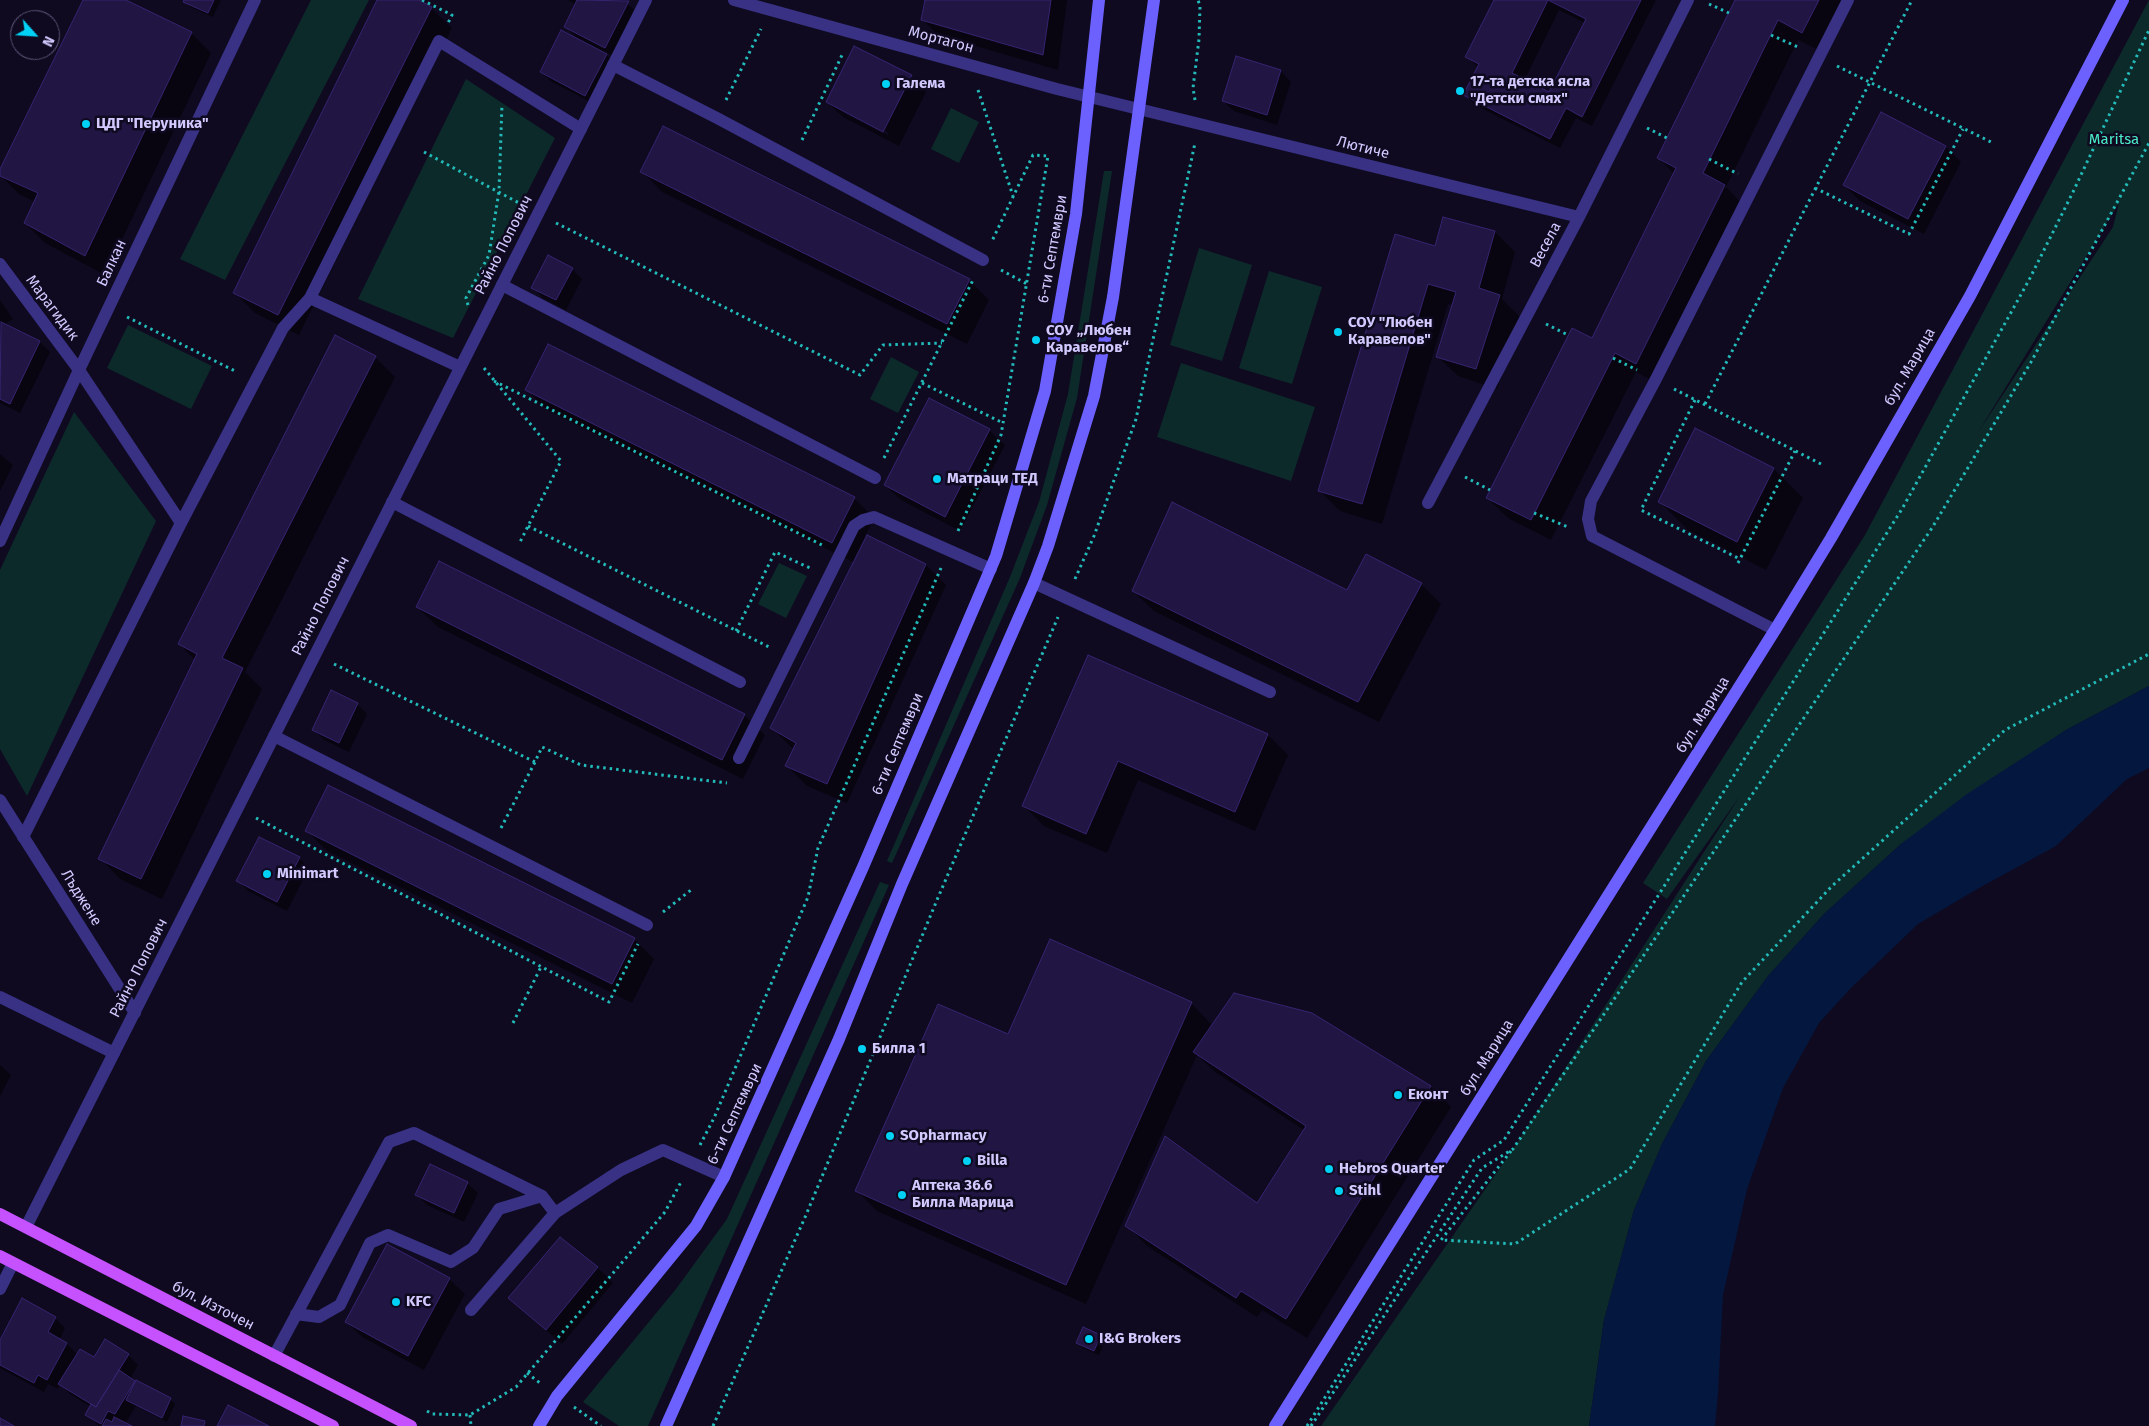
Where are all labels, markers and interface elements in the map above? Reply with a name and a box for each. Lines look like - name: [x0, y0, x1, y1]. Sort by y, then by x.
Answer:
- north arrow: [10, 10, 60, 60]
- street label: Мортагон: [906, 23, 976, 57]
- text: N: [38, 33, 58, 49]
- place label: 17-та детска ясла "Детски смях": [1470, 73, 1590, 108]
- place label: Галема: [896, 75, 945, 93]
- marker: Галема: [880, 78, 892, 90]
- marker: 17-та детска ясла "Детски смях": [1454, 85, 1466, 97]
- place label: ЦДГ "Перуника": [96, 115, 209, 133]
- marker: ЦДГ "Перуника": [80, 118, 92, 130]
- park label: Maritsa: [2089, 131, 2139, 149]
- street label: Лютиче: [1335, 133, 1391, 163]
- street label: Райно Попович: [471, 192, 537, 298]
- street label: 6-ти Септември: [1035, 193, 1071, 305]
- street label: Весела: [1527, 219, 1565, 271]
- street label: Балкан: [93, 236, 131, 290]
- street label: Марагидик: [22, 272, 82, 344]
- place label: СОУ "Любен Каравелов": [1348, 314, 1432, 349]
- place label: СОУ „Любен Каравелов“: [1046, 322, 1131, 357]
- street label: бул. Марица: [1881, 325, 1939, 409]
- marker: СОУ "Любен Каравелов": [1332, 326, 1344, 338]
- marker: СОУ „Любен Каравелов“: [1030, 334, 1042, 346]
- place label: Матраци ТЕД: [947, 470, 1038, 488]
- marker: Матраци ТЕД: [931, 473, 943, 485]
- street label: Райно Попович: [288, 553, 354, 659]
- street label: бул. Марица: [1672, 673, 1734, 757]
- street label: 6-ти Септември: [868, 690, 928, 798]
- place label: Minimart: [277, 865, 339, 883]
- street label: Лъджене: [57, 866, 105, 930]
- marker: Minimart: [261, 868, 273, 880]
- street label: Райно Попович: [106, 915, 172, 1021]
- street label: бул. Марица: [1456, 1016, 1518, 1100]
- place label: Билла 1: [872, 1040, 926, 1058]
- marker: Билла 1: [856, 1043, 868, 1055]
- street label: 6-ти Септември: [704, 1061, 766, 1167]
- place label: Еконт: [1408, 1086, 1448, 1104]
- marker: Еконт: [1392, 1089, 1404, 1101]
- place label: SOpharmacy: [900, 1127, 987, 1145]
- marker: SOpharmacy: [884, 1130, 896, 1142]
- place label: Billa: [977, 1152, 1008, 1170]
- marker: Billa: [961, 1155, 973, 1167]
- place label: Hebros Quarter: [1339, 1160, 1444, 1178]
- marker: Hebros Quarter: [1323, 1163, 1335, 1175]
- place label: Аптека 36.6 Билла Марица: [912, 1177, 1014, 1212]
- place label: Stihl: [1349, 1182, 1381, 1200]
- marker: Stihl: [1333, 1185, 1345, 1197]
- marker: Аптека 36.6 Билла Марица: [896, 1189, 908, 1201]
- street label: бул. Източен: [169, 1278, 257, 1334]
- place label: KFC: [406, 1293, 431, 1311]
- marker: KFC: [390, 1296, 402, 1308]
- place label: I&G Brokers: [1099, 1330, 1181, 1348]
- marker: I&G Brokers: [1083, 1333, 1095, 1345]

